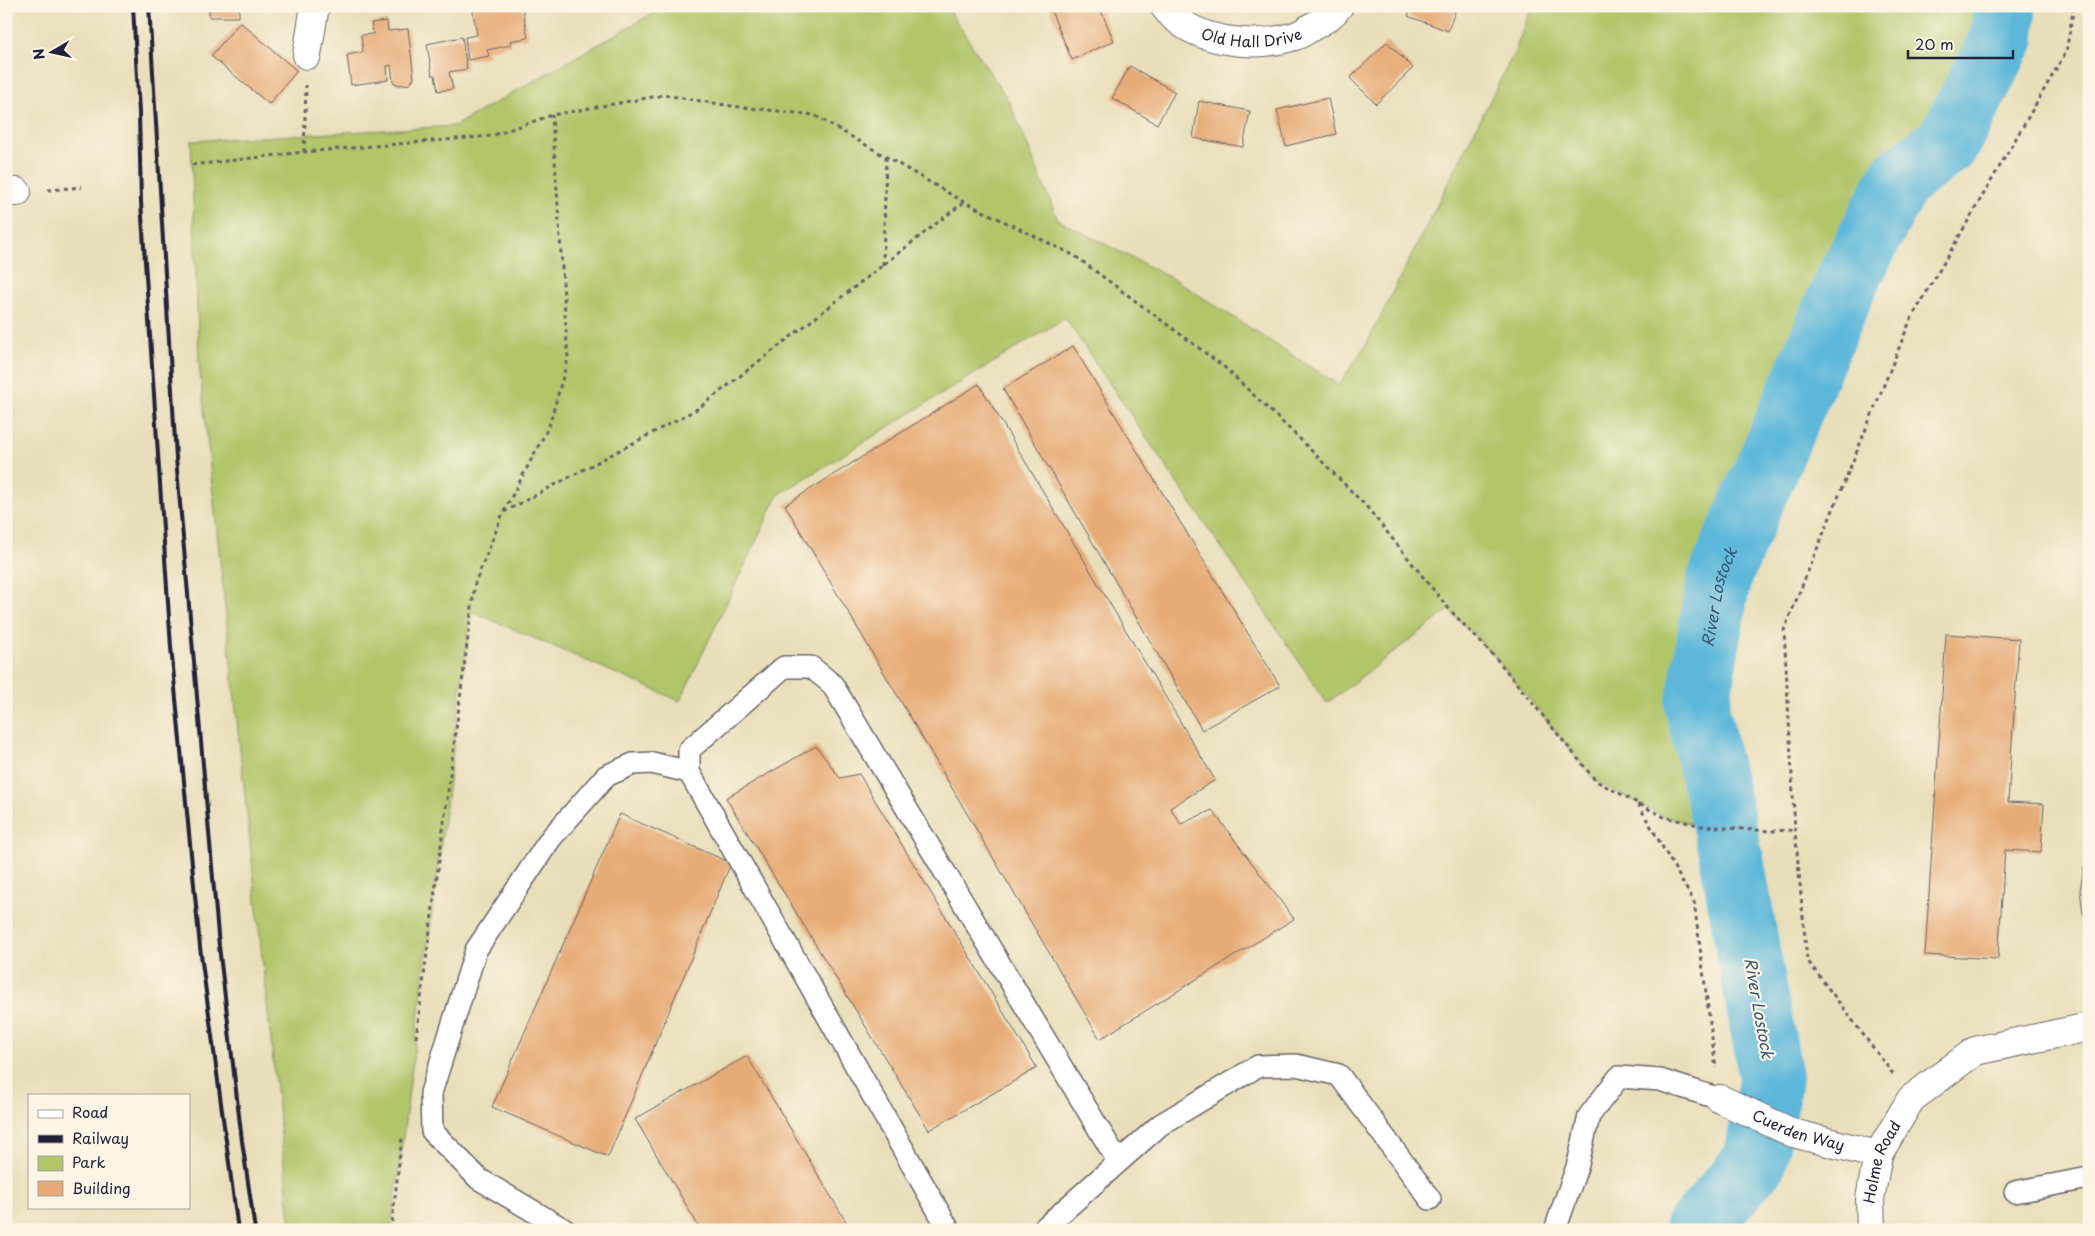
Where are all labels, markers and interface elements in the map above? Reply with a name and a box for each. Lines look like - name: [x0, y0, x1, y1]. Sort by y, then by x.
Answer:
- street label: Old Hall Drive: [1198, 21, 1305, 52]
- north arrow: [28, 28, 78, 78]
- scale bar: [1908, 28, 2012, 60]
- text: 20 m: [1915, 32, 1954, 55]
- text: N: [27, 47, 50, 61]
- water label: River Lostock: [1695, 542, 1743, 648]
- water label: River Lostock: [1739, 956, 1781, 1061]
- legend: [28, 1094, 190, 1208]
- text: Road: [72, 1100, 108, 1123]
- street label: Cuerden Way: [1749, 1103, 1847, 1156]
- street label: Holme Road: [1856, 1116, 1906, 1205]
- text: Railway: [72, 1126, 129, 1149]
- text: Park: [72, 1150, 106, 1173]
- text: Building: [72, 1176, 131, 1199]

